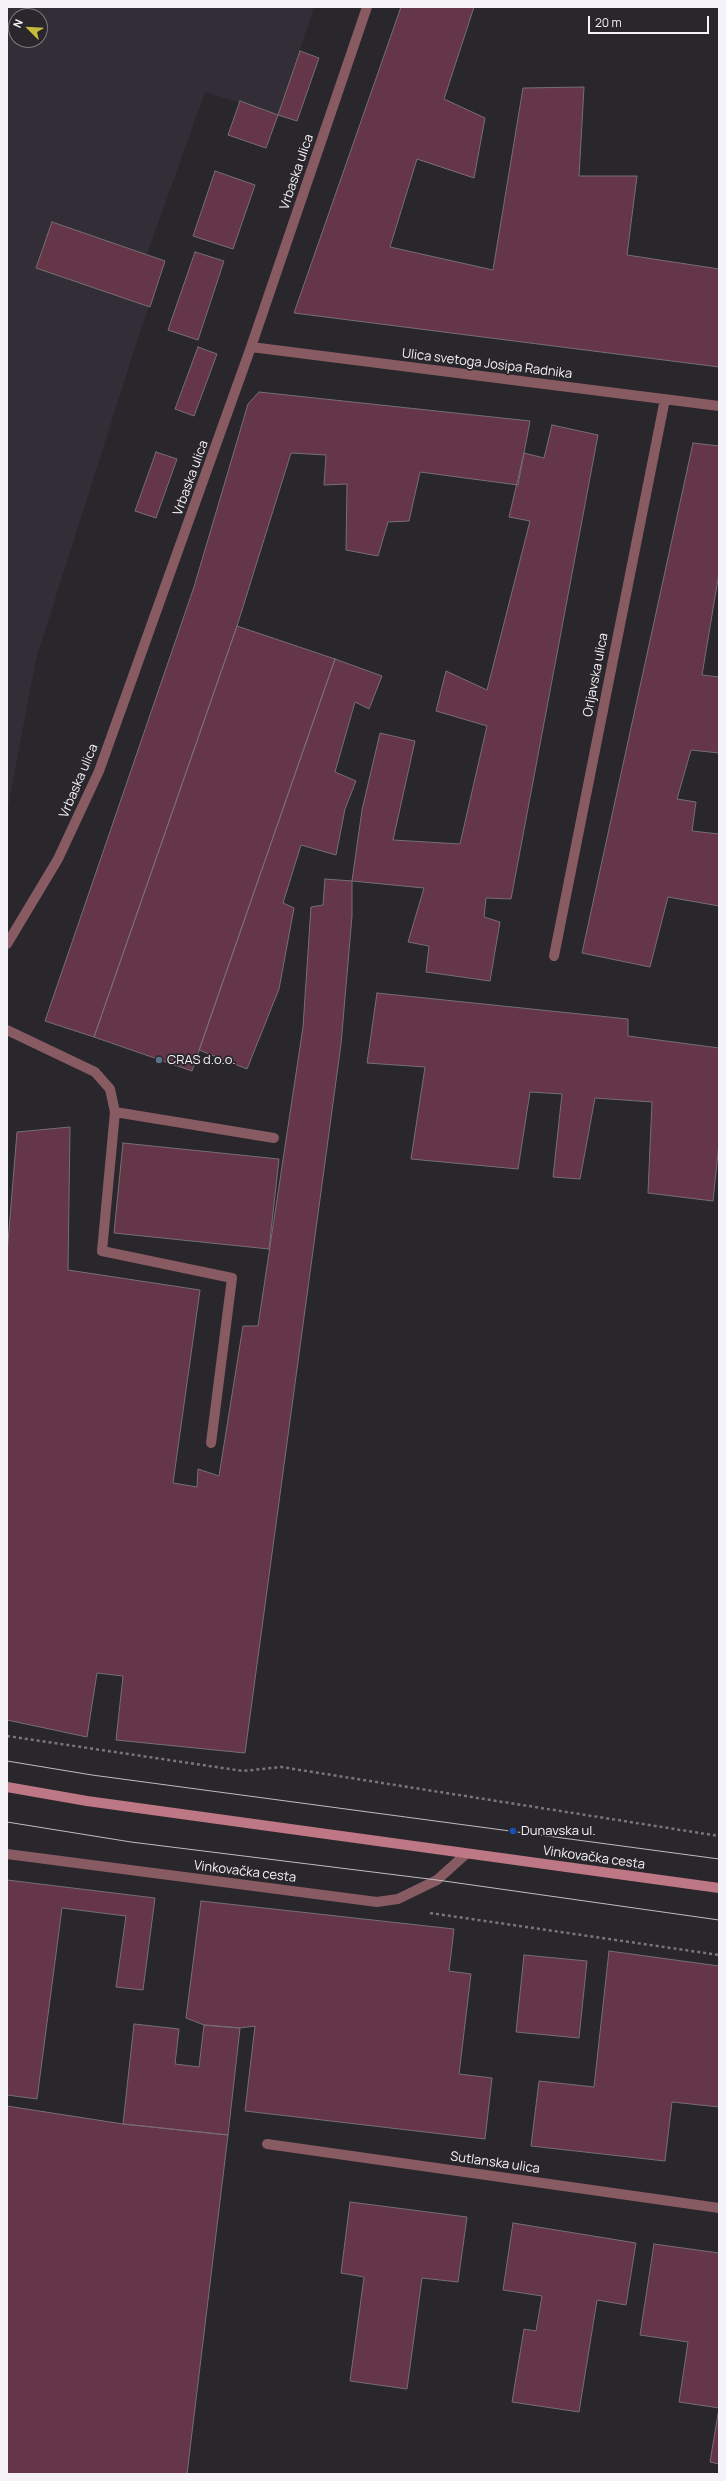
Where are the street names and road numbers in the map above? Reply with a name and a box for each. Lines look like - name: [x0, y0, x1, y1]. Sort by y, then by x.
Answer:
- street label: Vrbaska ulica: [277, 132, 317, 212]
- street label: Ulica svetoga Josipa Radnika: [401, 346, 573, 382]
- street label: Vrbaska ulica: [170, 438, 212, 518]
- street label: Orljavska ulica: [580, 632, 612, 718]
- street label: Vrbaska ulica: [56, 742, 102, 820]
- street label: Vinkovačka cesta: [542, 1843, 646, 1873]
- street label: Vinkovačka cesta: [193, 1858, 297, 1886]
- street label: Sutlanska ulica: [449, 2149, 541, 2177]

